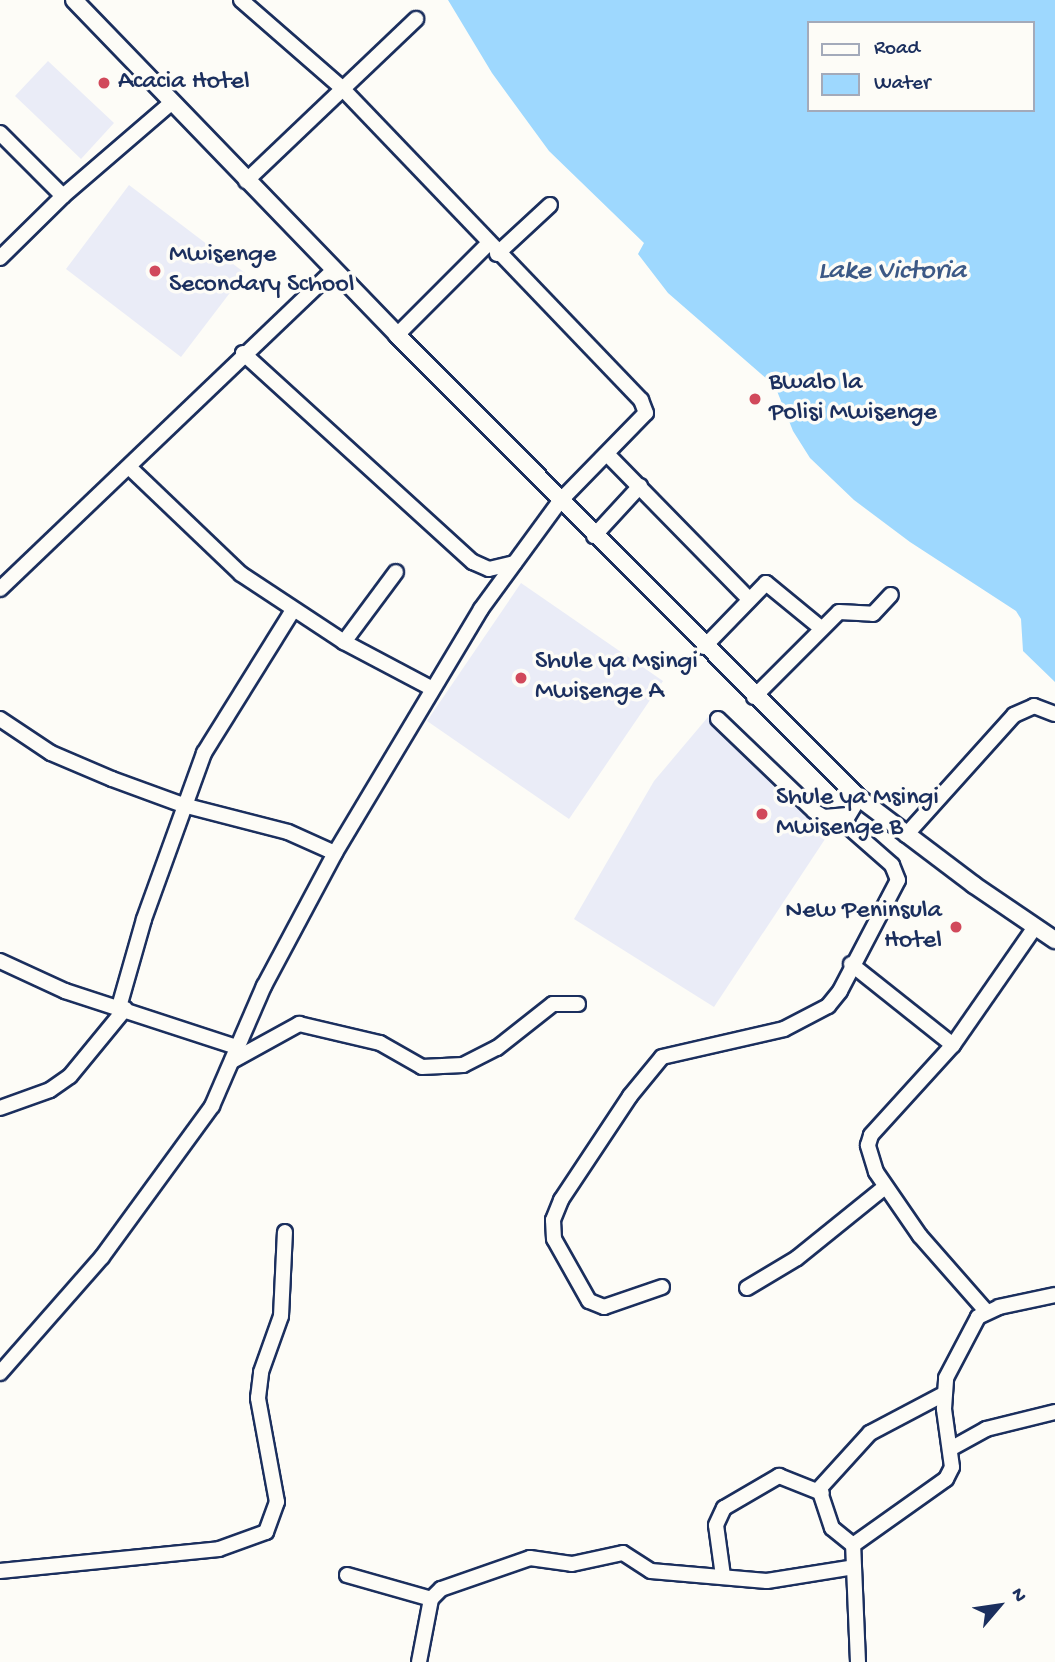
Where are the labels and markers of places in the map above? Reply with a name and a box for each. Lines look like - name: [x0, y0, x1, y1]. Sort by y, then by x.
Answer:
- place label: Acacia Hotel: [118, 67, 250, 99]
- marker: Acacia Hotel: [96, 75, 112, 91]
- place label: Mwisenge Secondary School: [169, 240, 355, 302]
- marker: Mwisenge Secondary School: [147, 263, 163, 279]
- place label: Bwalo la Polisi Mwisenge: [769, 368, 937, 430]
- marker: Bwalo la Polisi Mwisenge: [747, 391, 763, 407]
- place label: Shule ya Msingi Mwisenge A: [535, 647, 698, 708]
- marker: Shule ya Msingi Mwisenge A: [513, 670, 529, 686]
- place label: Shule ya Msingi Mwisenge B: [776, 783, 939, 844]
- marker: Shule ya Msingi Mwisenge B: [754, 806, 770, 822]
- place label: New Peninsula Hotel: [785, 896, 942, 958]
- marker: New Peninsula Hotel: [948, 919, 964, 935]

